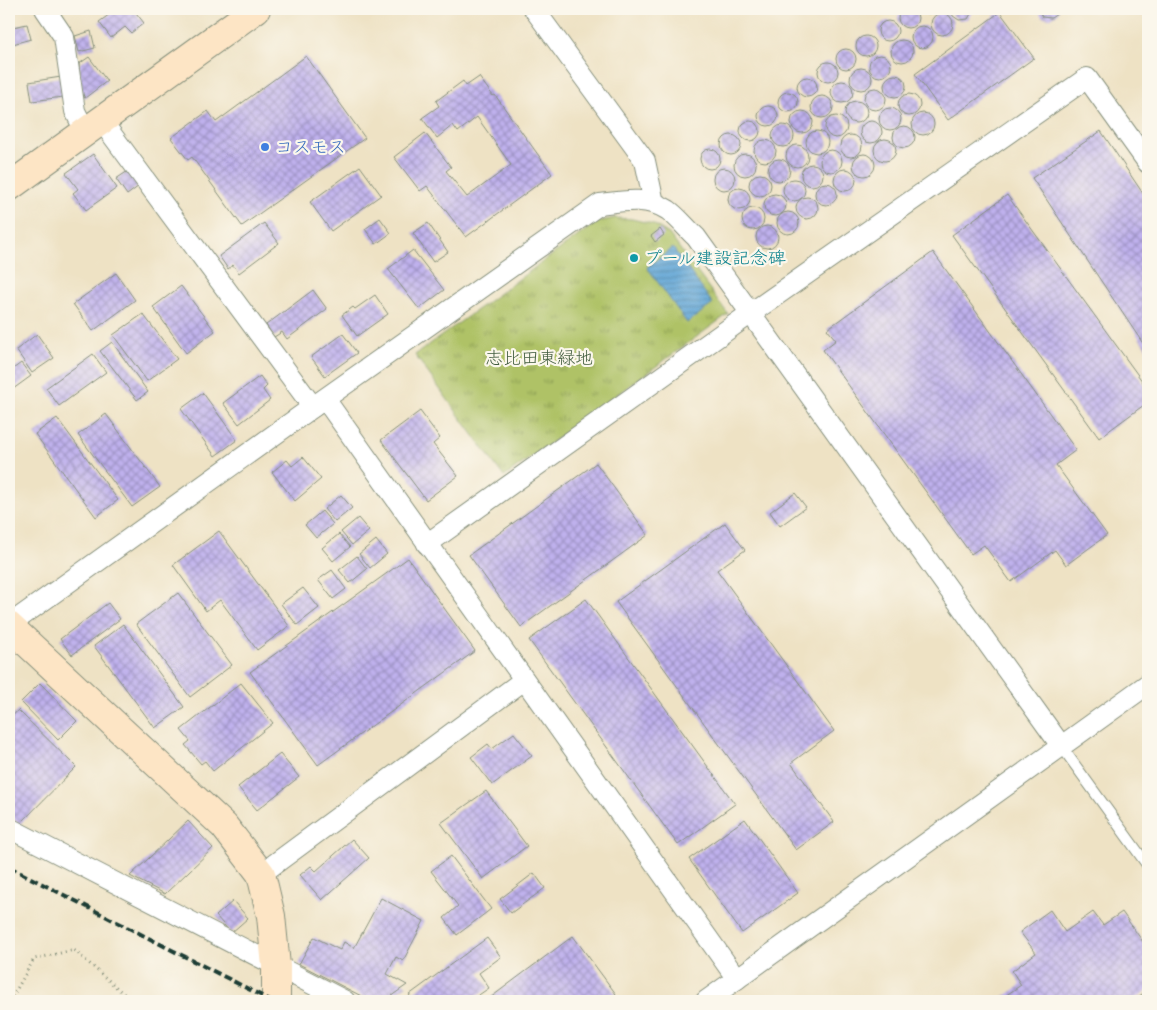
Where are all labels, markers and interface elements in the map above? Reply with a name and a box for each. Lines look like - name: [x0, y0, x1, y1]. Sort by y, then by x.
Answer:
- place label: コスモス: [275, 135, 346, 159]
- marker: コスモス: [259, 141, 271, 153]
- place label: プール建設記念碑: [644, 246, 786, 270]
- marker: プール建設記念碑: [628, 252, 640, 264]
- park label: 志比田東緑地: [485, 346, 593, 370]

